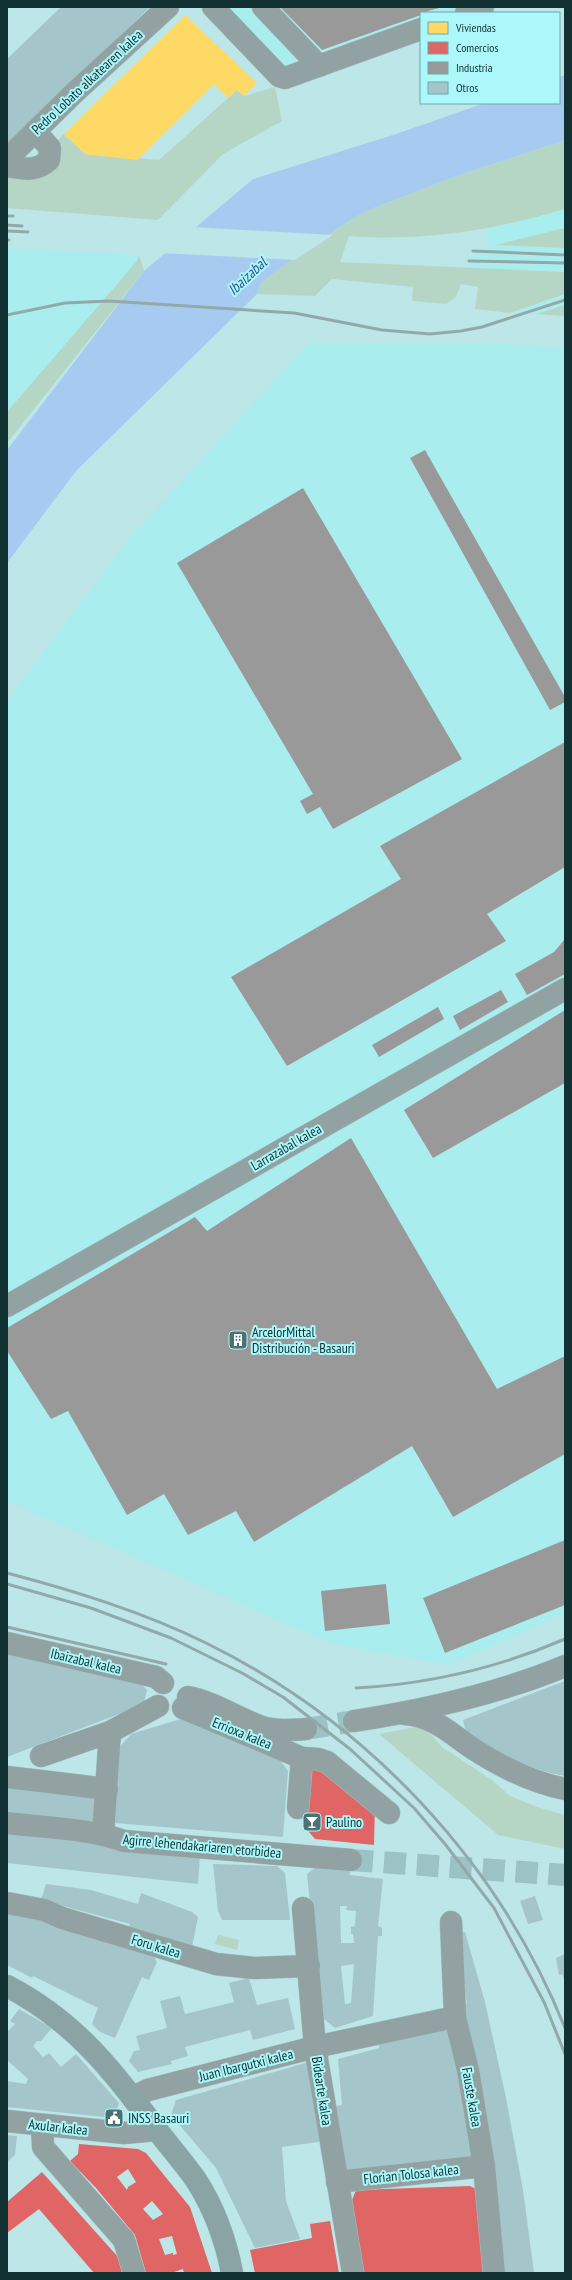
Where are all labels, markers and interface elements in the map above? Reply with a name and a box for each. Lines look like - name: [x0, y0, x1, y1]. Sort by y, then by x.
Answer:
- legend: [420, 12, 560, 104]
- text: Viviendas: [455, 20, 496, 35]
- street label: Pedro Lobato alkatearen kalea: [28, 26, 146, 138]
- text: Comercios: [456, 40, 499, 55]
- text: Industria: [456, 60, 493, 75]
- text: Otros: [456, 80, 478, 95]
- water label: Ibaizabal: [223, 252, 272, 299]
- street label: Larrazabal kalea: [247, 1120, 325, 1174]
- place label: ArcelorMittal Distribución - Basauri: [252, 1323, 355, 1357]
- building icon: ArcelorMittal Distribución - Basauri: [227, 1329, 249, 1351]
- street label: Ibaizabal kalea: [49, 1644, 123, 1678]
- street label: Errioxa kalea: [210, 1713, 274, 1753]
- bar icon: Paulino: [301, 1811, 323, 1833]
- place label: Paulino: [326, 1813, 362, 1831]
- street label: Agirre lehendakariaren etorbidea: [122, 1830, 282, 1862]
- street label: Foru kalea: [129, 1930, 183, 1962]
- street label: Juan Ibargutxi kalea: [196, 2045, 295, 2086]
- street label: Bidearte kalea: [308, 2055, 336, 2127]
- street label: Fauste kalea: [458, 2066, 486, 2128]
- public building icon: INSS Basauri: [103, 2107, 125, 2129]
- place label: INSS Basauri: [128, 2109, 189, 2127]
- street label: Axular kalea: [28, 2115, 88, 2139]
- street label: Florian Tolosa kalea: [363, 2160, 459, 2188]

